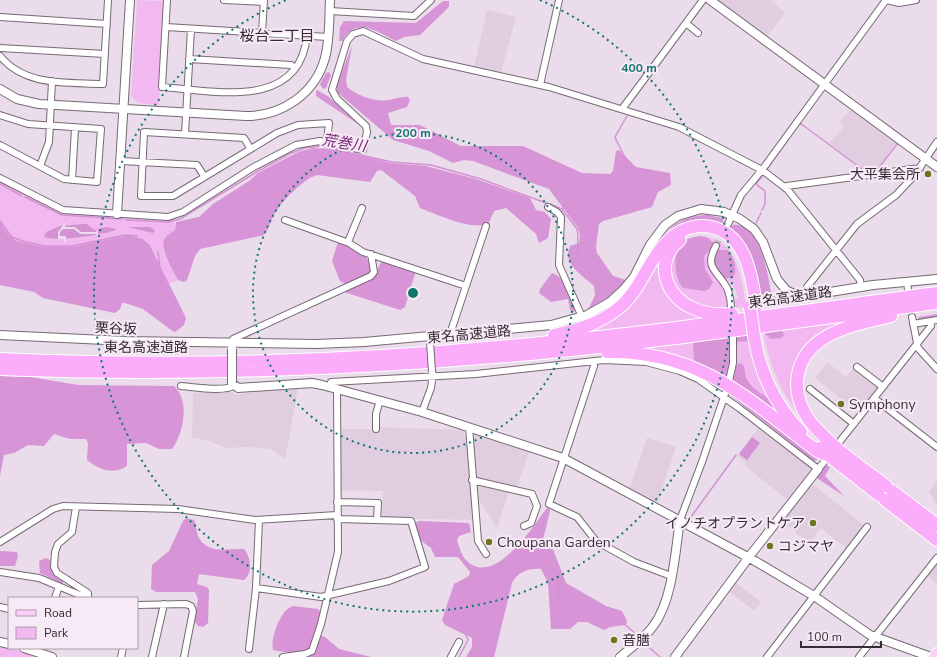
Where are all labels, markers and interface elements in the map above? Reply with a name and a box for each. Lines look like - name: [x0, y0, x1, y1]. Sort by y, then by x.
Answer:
- district label: 桜台二丁目: [239, 26, 315, 46]
- text: 400 m: [621, 60, 657, 76]
- text: 200 m: [395, 125, 431, 141]
- water label: 荒巻川: [320, 130, 370, 157]
- place label: 大平集会所: [850, 165, 920, 184]
- marker: 大平集会所: [923, 169, 933, 179]
- street label: 東名高速道路: [747, 282, 833, 313]
- centre of rings: [406, 286, 420, 300]
- street label: 栗谷坂: [95, 318, 137, 339]
- street label: 東名高速道路: [426, 321, 512, 348]
- street label: 東名高速道路: [104, 338, 188, 357]
- place label: Symphony: [849, 395, 916, 414]
- marker: Symphony: [836, 399, 846, 409]
- place label: イノチオプラントケア: [665, 514, 805, 533]
- marker: イノチオプラントケア: [808, 518, 818, 528]
- place label: Choupana Garden: [497, 533, 611, 552]
- marker: Choupana Garden: [484, 537, 494, 547]
- place label: コジマヤ: [778, 537, 834, 556]
- marker: コジマヤ: [765, 541, 775, 551]
- legend: [8, 597, 138, 649]
- text: Road: [44, 605, 72, 621]
- scale bar: [801, 623, 881, 649]
- text: Park: [44, 625, 69, 641]
- text: 100 m: [807, 629, 842, 645]
- place label: 音膳: [622, 631, 650, 650]
- marker: 音膳: [609, 635, 619, 645]

